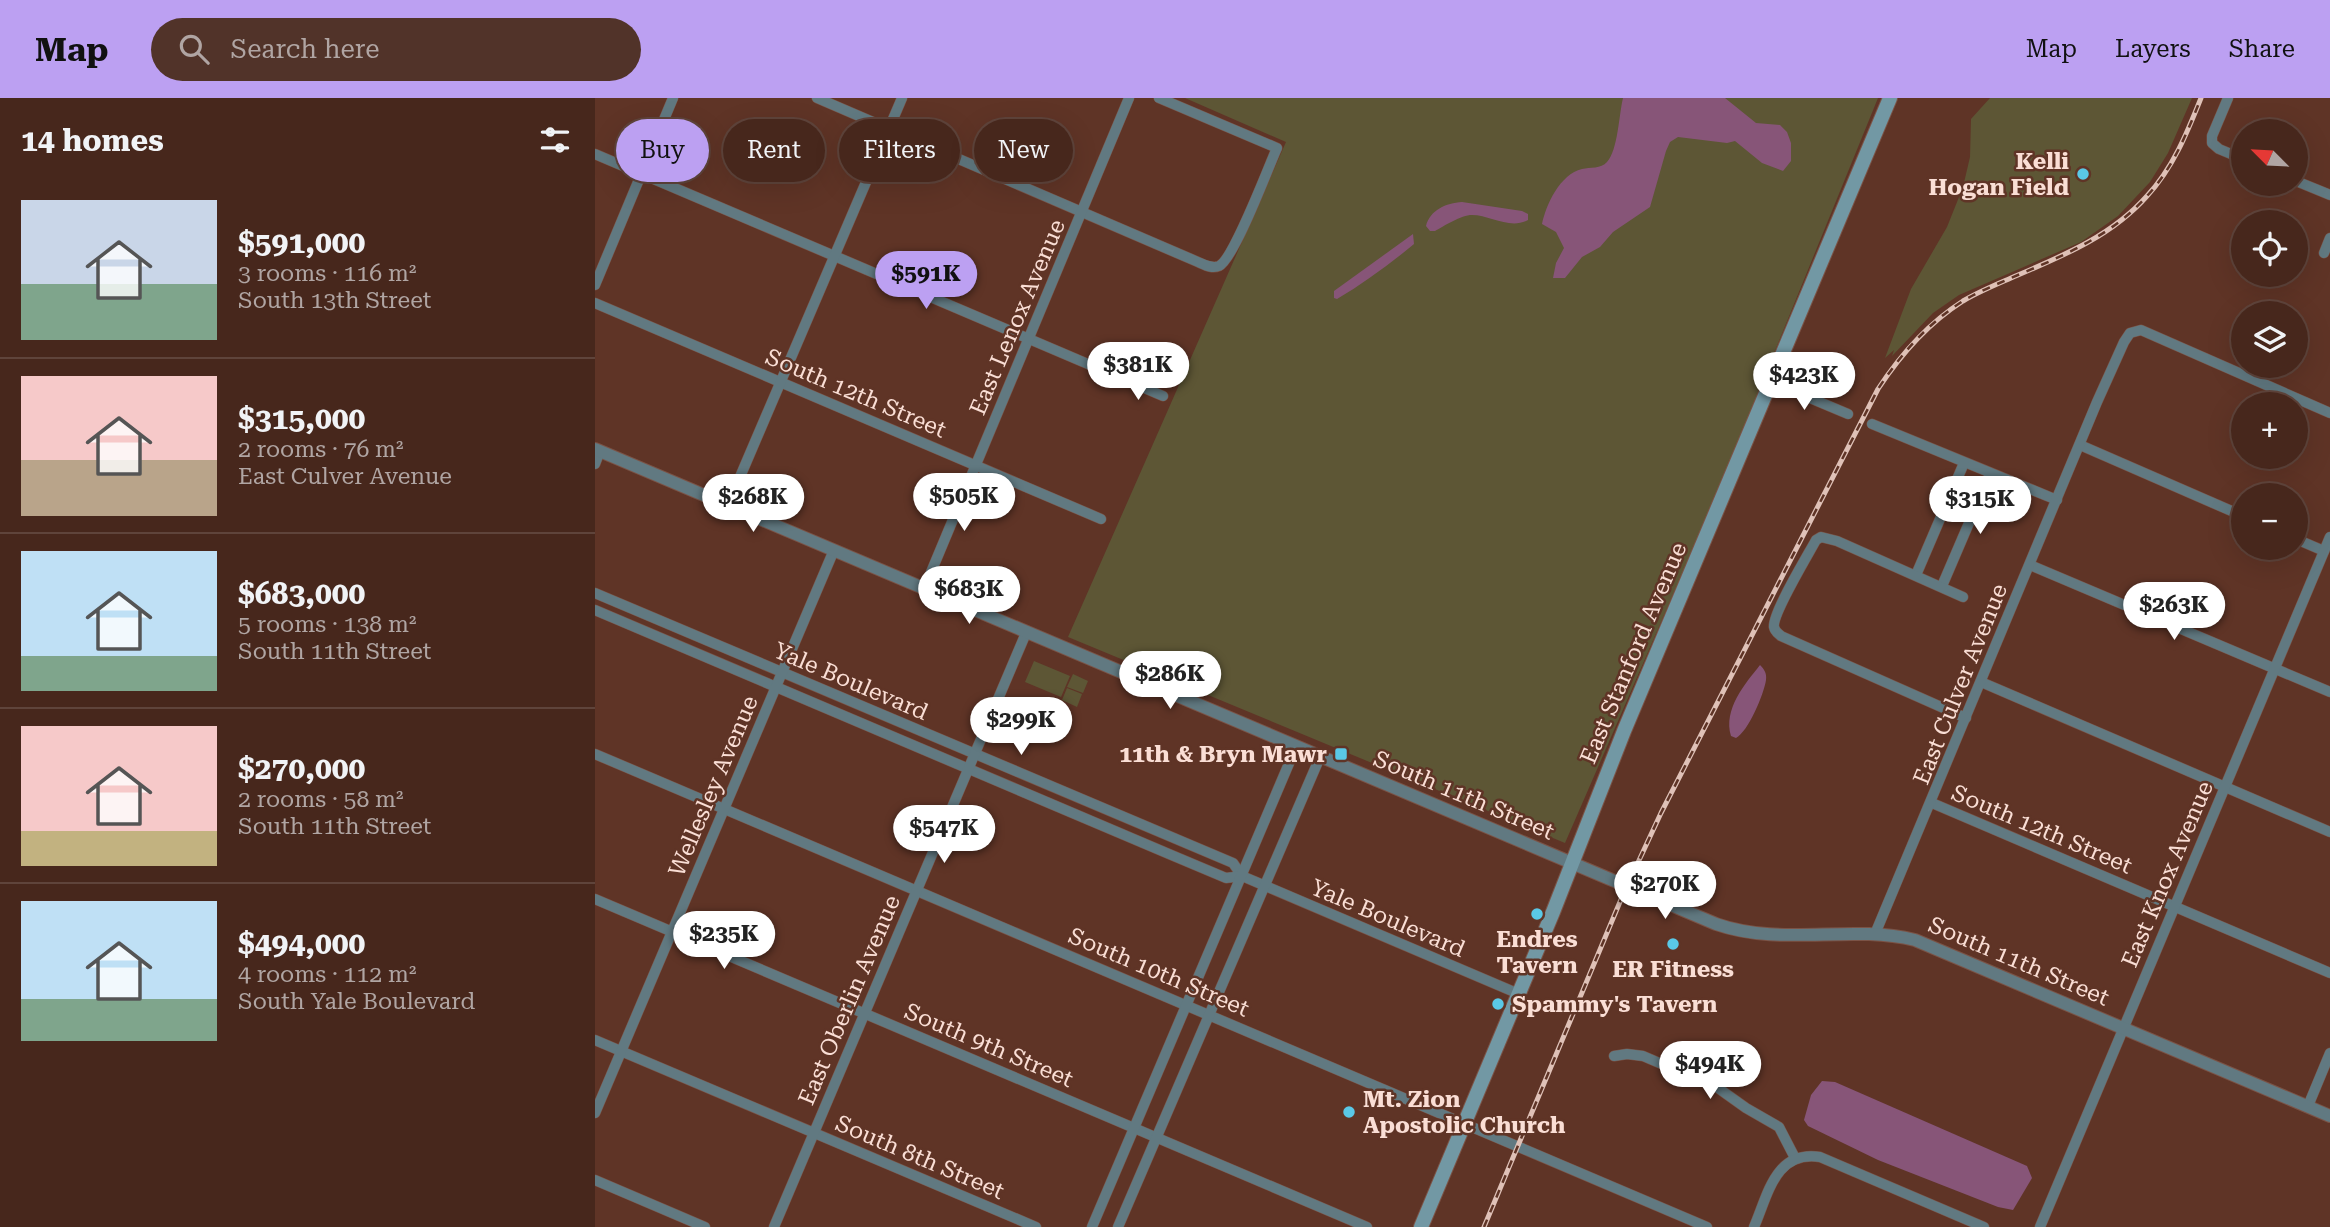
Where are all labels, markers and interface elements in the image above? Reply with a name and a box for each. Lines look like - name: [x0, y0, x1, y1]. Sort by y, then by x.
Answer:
- search box: [151, 18, 641, 81]
- text: Map: [35, 30, 109, 69]
- icon: search: [175, 30, 213, 68]
- text: Search here: [231, 34, 380, 64]
- text: Map: [2026, 35, 2077, 63]
- text: Layers: [2115, 35, 2191, 63]
- text: Share: [2229, 35, 2295, 63]
- chip: Buy: [616, 119, 709, 182]
- chip: Rent: [723, 119, 825, 182]
- chip: Filters: [839, 119, 960, 182]
- chip: New: [974, 119, 1073, 182]
- north arrow: [2231, 119, 2308, 196]
- map controls: [2231, 119, 2308, 560]
- icon: filters: [536, 121, 574, 159]
- text: 14 homes: [21, 123, 164, 158]
- place label: Kelli Hogan Field: [1928, 148, 2069, 201]
- marker: Kelli Hogan Field: [2075, 166, 2091, 182]
- button: locate: [2231, 210, 2308, 287]
- street label: East Lenox Avenue: [964, 215, 1071, 419]
- text: $591,000: [238, 225, 365, 260]
- icon: home: [77, 228, 161, 312]
- pin: $591K: [877, 252, 975, 311]
- text: 3 rooms · 116 m²: [238, 260, 416, 287]
- text: $591K: [891, 260, 961, 287]
- text: South 13th Street: [238, 287, 431, 314]
- button: layers: [2231, 301, 2308, 378]
- pin: $381K: [1089, 342, 1187, 402]
- street label: South 12th Street: [762, 343, 950, 444]
- text: $381K: [1103, 351, 1173, 378]
- pin: $423K: [1755, 352, 1853, 412]
- text: $423K: [1769, 361, 1839, 388]
- button: +: [2231, 392, 2308, 469]
- text: $315,000: [238, 401, 365, 436]
- icon: home: [77, 404, 161, 488]
- text: 2 rooms · 76 m²: [238, 436, 404, 463]
- text: East Culver Avenue: [238, 463, 452, 490]
- pin: $268K: [704, 474, 802, 534]
- pin: $505K: [915, 474, 1013, 533]
- pin: $315K: [1931, 476, 2029, 536]
- text: $505K: [929, 482, 999, 509]
- text: $268K: [718, 483, 788, 510]
- button: −: [2231, 483, 2308, 560]
- text: $315K: [1945, 485, 2015, 512]
- street label: East Stanford Avenue: [1575, 538, 1692, 768]
- pin: $683K: [920, 566, 1018, 626]
- text: $683K: [934, 575, 1004, 602]
- text: $683,000: [238, 576, 365, 611]
- icon: home: [77, 579, 161, 663]
- street label: East Culver Avenue: [1908, 580, 2013, 788]
- pin: $263K: [2125, 582, 2223, 642]
- text: $263K: [2139, 591, 2209, 618]
- text: 5 rooms · 138 m²: [238, 611, 416, 638]
- street label: Yale Boulevard: [770, 637, 932, 726]
- text: South 11th Street: [238, 638, 431, 665]
- pin: $286K: [1121, 652, 1219, 711]
- text: $286K: [1135, 660, 1205, 687]
- street label: Wellesley Avenue: [663, 692, 764, 881]
- pin: $299K: [972, 698, 1070, 757]
- text: $299K: [986, 706, 1056, 733]
- place label: 11th & Bryn Mawr: [1119, 741, 1327, 768]
- street label: South 11th Street: [1370, 745, 1558, 846]
- marker: 11th & Bryn Mawr: [1333, 746, 1349, 762]
- text: $270,000: [238, 751, 365, 786]
- icon: home: [77, 754, 161, 838]
- street label: East Knox Avenue: [2116, 777, 2219, 971]
- street label: South 12th Street: [1948, 779, 2136, 880]
- text: 2 rooms · 58 m²: [238, 786, 404, 813]
- pin: $547K: [895, 806, 993, 865]
- text: South 11th Street: [238, 813, 431, 840]
- text: $547K: [909, 814, 979, 841]
- pin: $270K: [1616, 862, 1714, 921]
- text: $270K: [1630, 870, 1700, 897]
- street label: Yale Boulevard: [1307, 874, 1469, 963]
- street label: East Oberlin Avenue: [793, 891, 906, 1109]
- marker: Endres Tavern: [1529, 906, 1545, 922]
- street label: South 11th Street: [1925, 911, 2113, 1012]
- pin: $235K: [675, 912, 773, 971]
- text: $235K: [689, 920, 759, 947]
- street label: South 10th Street: [1065, 922, 1253, 1023]
- text: $494,000: [238, 926, 365, 961]
- place label: Endres Tavern: [1496, 926, 1578, 979]
- icon: home: [77, 929, 161, 1013]
- marker: ER Fitness: [1665, 936, 1681, 952]
- place label: ER Fitness: [1612, 956, 1734, 983]
- text: 4 rooms · 112 m²: [238, 961, 416, 988]
- text: South Yale Boulevard: [238, 988, 475, 1015]
- place label: Spammy's Tavern: [1512, 991, 1718, 1018]
- marker: Spammy's Tavern: [1490, 996, 1506, 1012]
- street label: South 9th Street: [900, 998, 1078, 1093]
- pin: $494K: [1661, 1042, 1759, 1101]
- text: $494K: [1675, 1050, 1745, 1077]
- place label: Mt. Zion Apostolic Church: [1363, 1086, 1566, 1139]
- marker: Mt. Zion Apostolic Church: [1341, 1104, 1357, 1120]
- street label: South 8th Street: [831, 1110, 1009, 1205]

